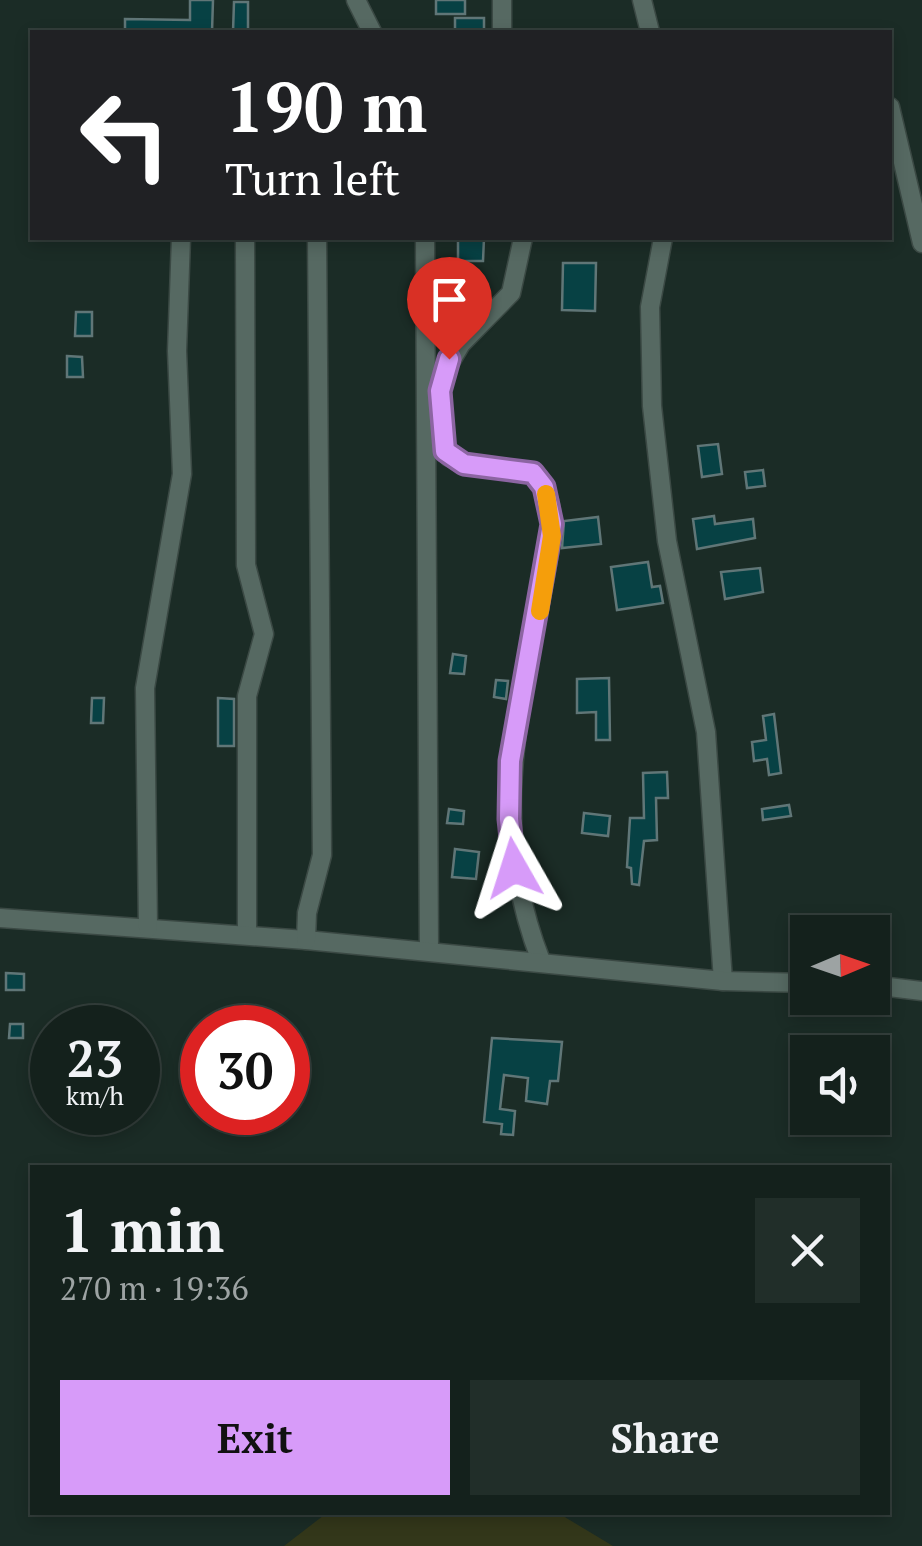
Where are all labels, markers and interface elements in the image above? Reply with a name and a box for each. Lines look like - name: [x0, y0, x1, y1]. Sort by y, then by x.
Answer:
- text: 190 m: [225, 59, 427, 152]
- icon: left: [60, 70, 190, 200]
- text: Turn left: [225, 148, 400, 208]
- pin: [407, 257, 492, 360]
- icon: arrive: [422, 272, 477, 327]
- position arrow: [462, 816, 566, 920]
- north arrow: [790, 915, 890, 1015]
- map controls: [790, 915, 890, 1135]
- speed limit sign: 30: [180, 1005, 310, 1135]
- text: 23: [67, 1025, 123, 1091]
- button: sound: [790, 1035, 890, 1135]
- text: km/h: [66, 1079, 124, 1112]
- text: 1 min: [60, 1190, 224, 1269]
- button: close: [755, 1198, 860, 1303]
- text: 270 m · 19:36: [60, 1267, 248, 1309]
- button: Exit: [60, 1380, 450, 1495]
- button: Share: [470, 1380, 860, 1495]

